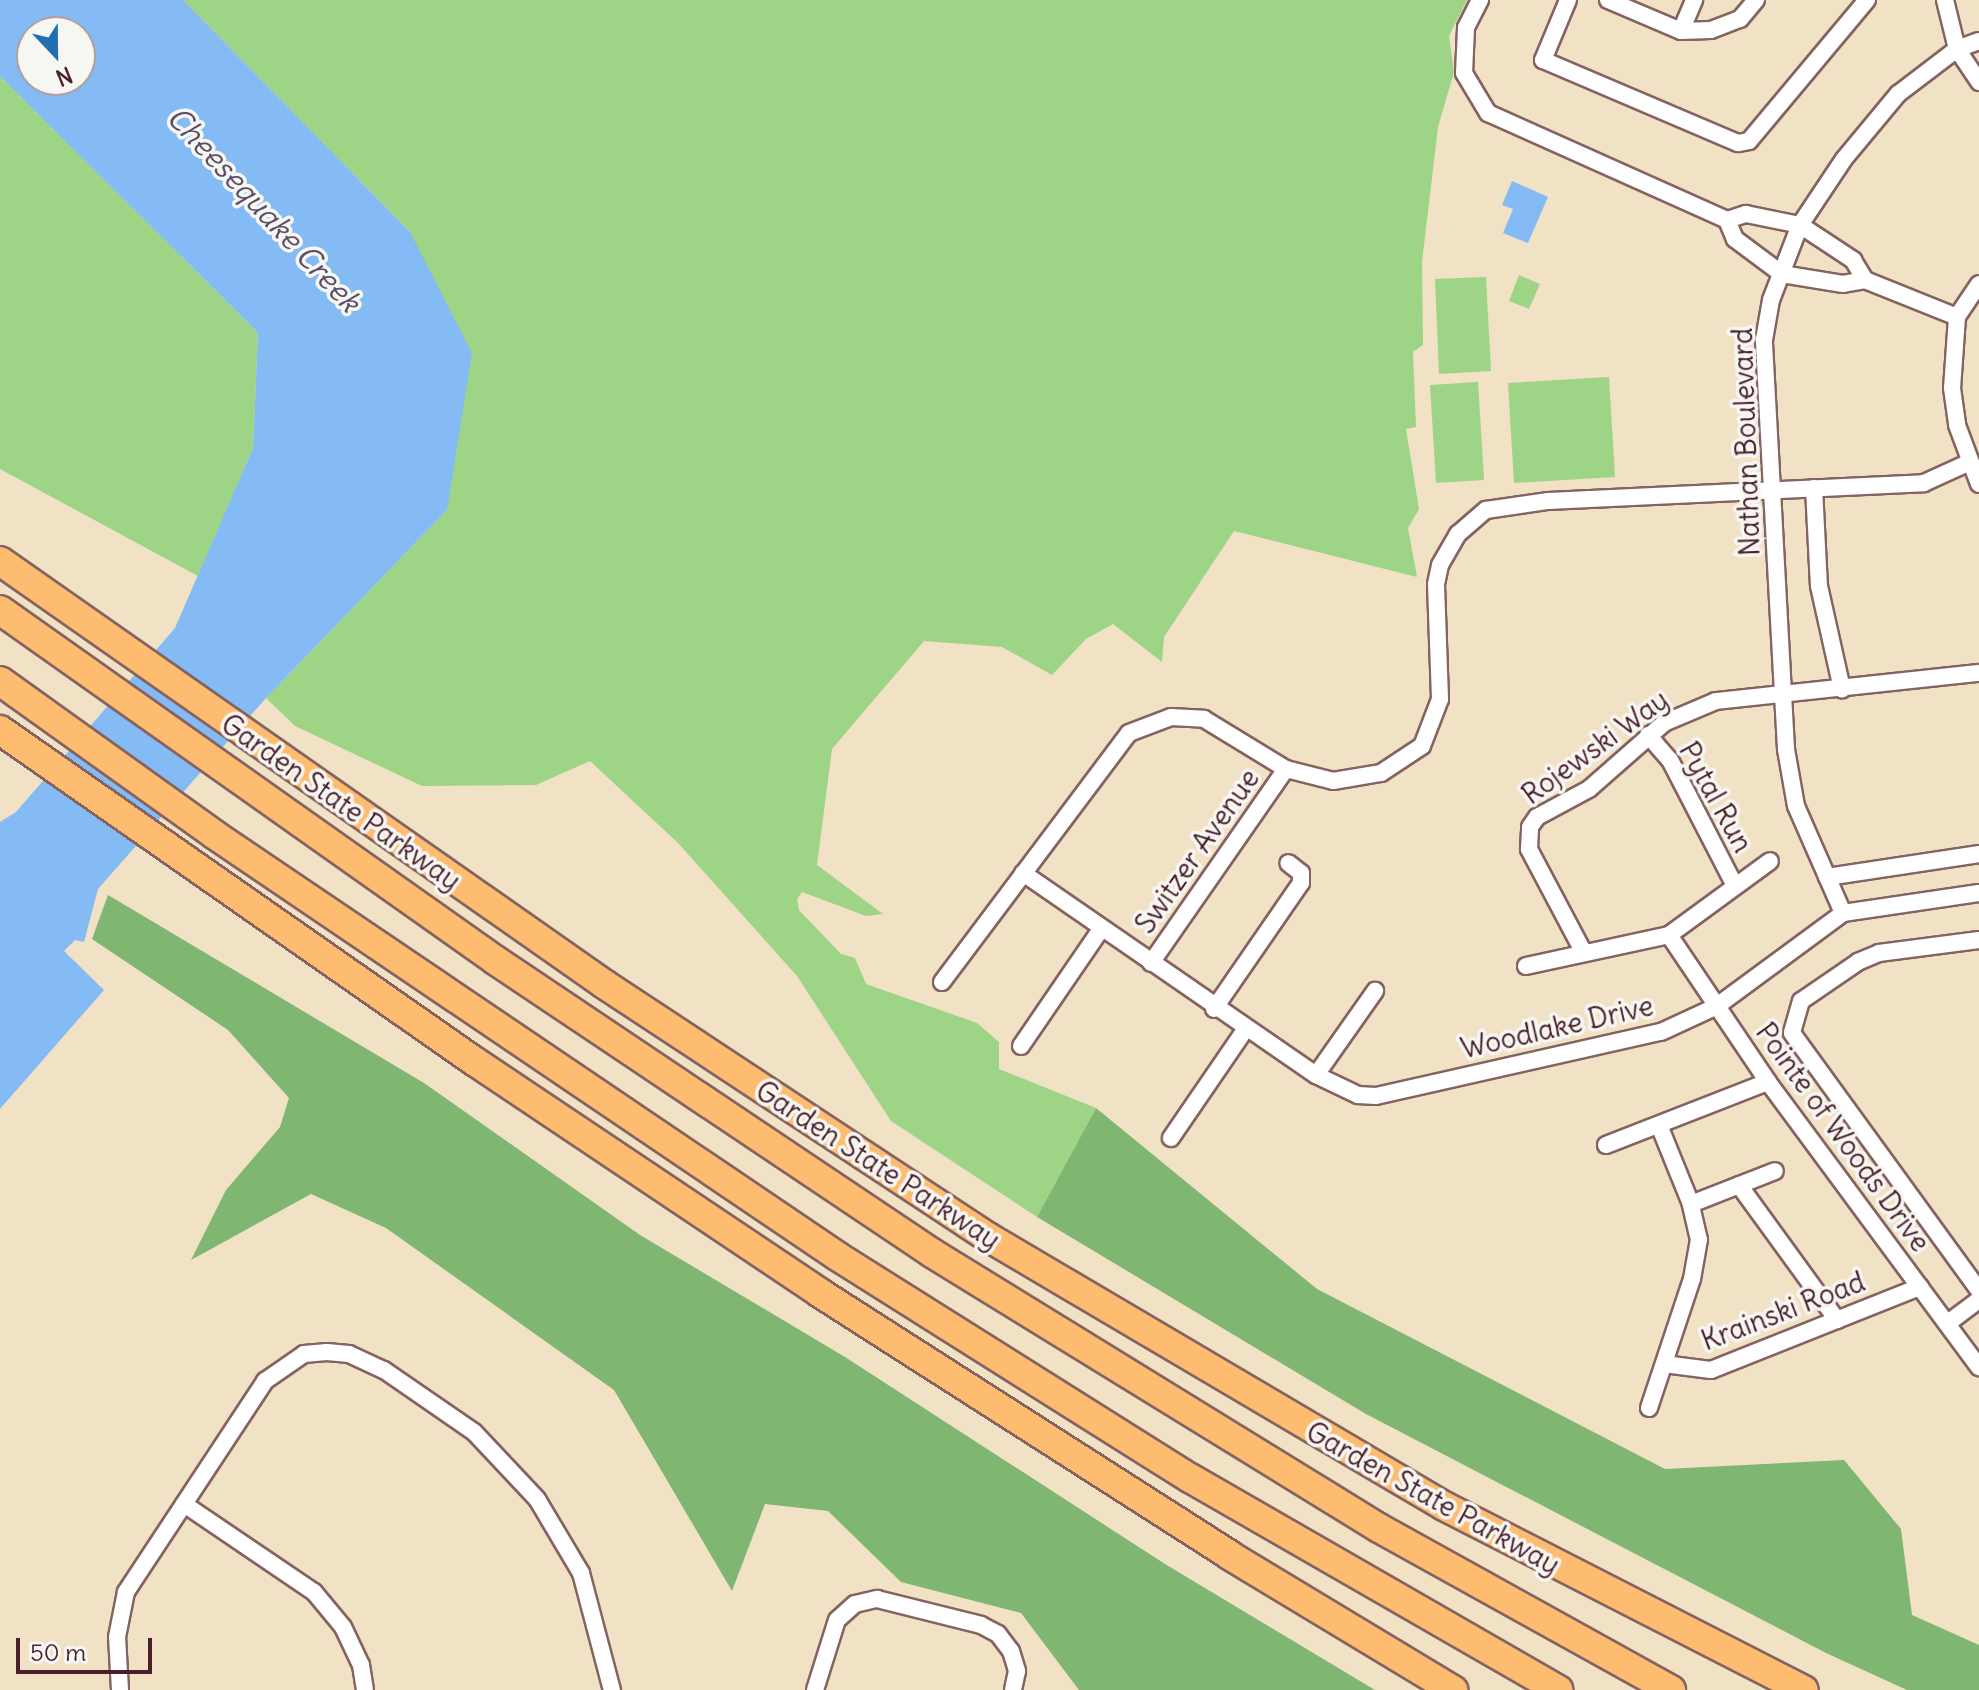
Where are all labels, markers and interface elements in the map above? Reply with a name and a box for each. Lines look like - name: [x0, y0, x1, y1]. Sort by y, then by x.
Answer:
- north arrow: [16, 16, 96, 96]
- text: N: [52, 61, 77, 92]
- water label: Cheesequake Creek: [160, 99, 368, 319]
- street label: Nathan Boulevard: [1725, 327, 1767, 557]
- street label: Rojewski Way: [1515, 683, 1675, 811]
- street label: Garden State Parkway: [215, 707, 467, 897]
- street label: Pytal Run: [1672, 736, 1760, 858]
- street label: Switzer Avenue: [1128, 762, 1266, 940]
- street label: Woodlake Drive: [1457, 989, 1657, 1065]
- street label: Pointe of Woods Drive: [1749, 1016, 1937, 1258]
- street label: Garden State Parkway: [749, 1073, 1007, 1257]
- street label: Krainski Road: [1696, 1264, 1870, 1358]
- street label: Garden State Parkway: [1300, 1414, 1566, 1582]
- scale bar: [20, 1622, 156, 1672]
- text: 50 m: [30, 1637, 86, 1667]

